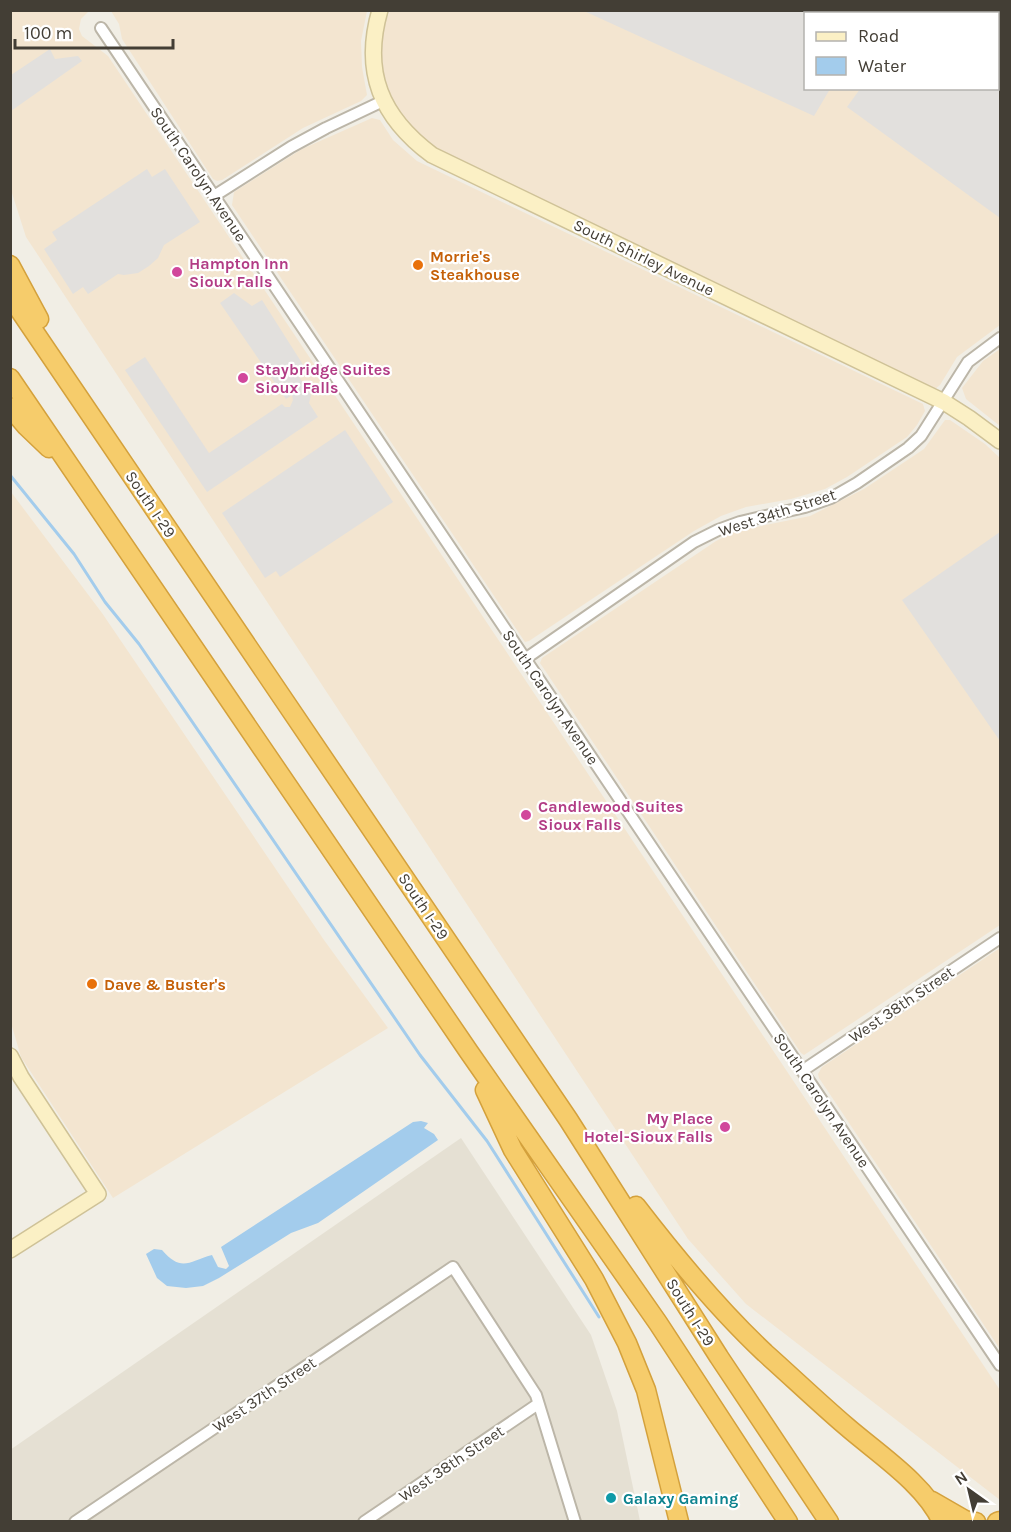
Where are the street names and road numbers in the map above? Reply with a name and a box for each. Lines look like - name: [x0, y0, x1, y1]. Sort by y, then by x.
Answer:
- street label: South Carolyn Avenue: [146, 103, 251, 245]
- street label: South Shirley Avenue: [570, 215, 717, 300]
- street label: South I-29: [121, 467, 180, 541]
- street label: West 34th Street: [716, 485, 838, 540]
- street label: South Carolyn Avenue: [498, 626, 603, 768]
- street label: South I-29: [394, 869, 453, 943]
- street label: West 38th Street: [845, 962, 958, 1047]
- street label: South Carolyn Avenue: [769, 1029, 874, 1171]
- street label: South I-29: [662, 1275, 719, 1350]
- street label: West 37th Street: [209, 1353, 320, 1436]
- street label: West 38th Street: [395, 1421, 508, 1506]

